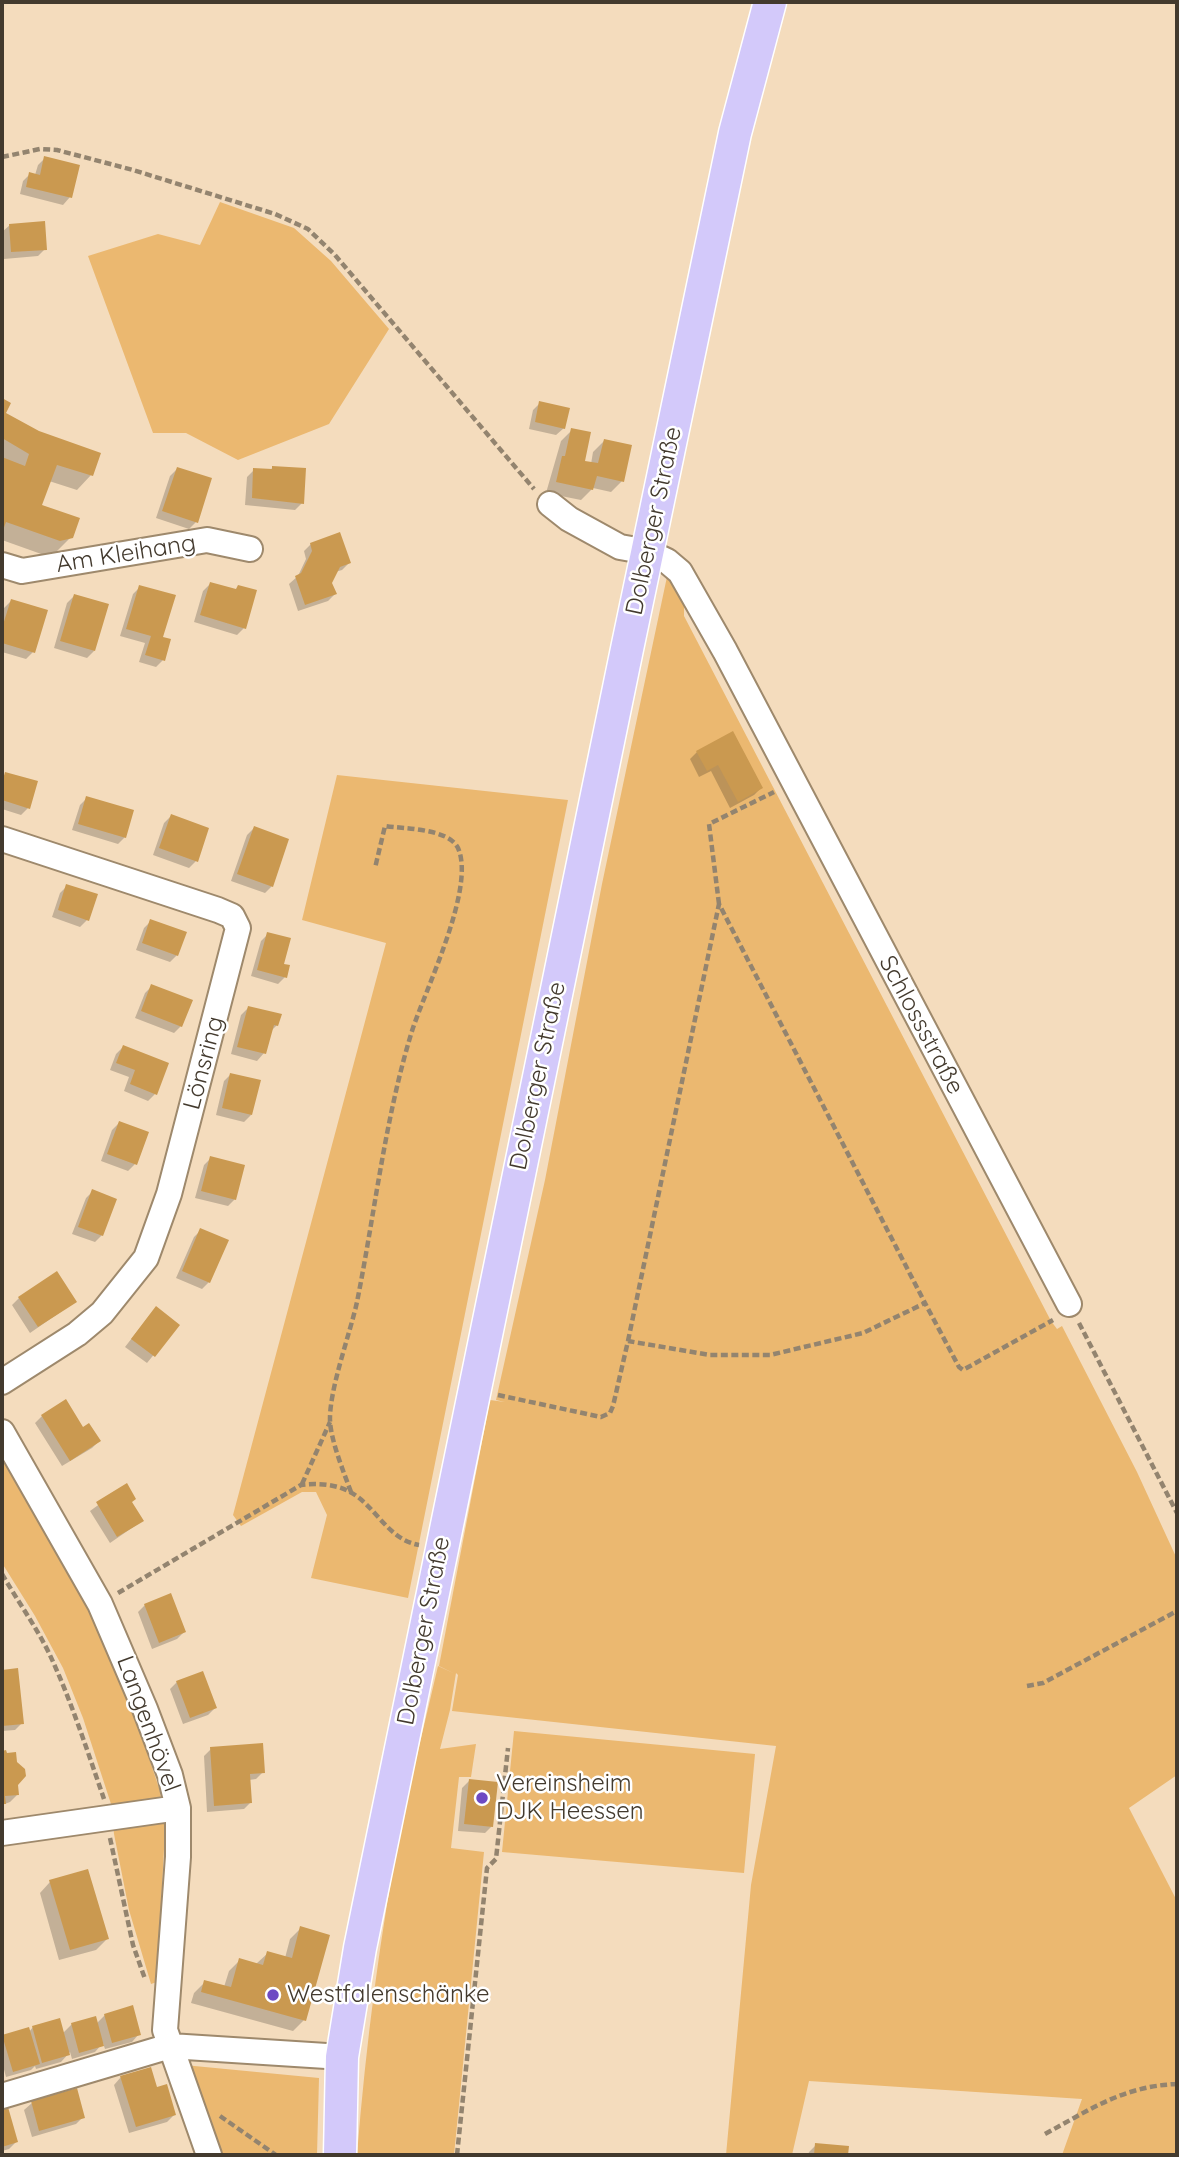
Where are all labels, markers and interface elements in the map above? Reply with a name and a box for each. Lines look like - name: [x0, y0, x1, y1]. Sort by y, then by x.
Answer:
- street label: Dolberger Straße: [620, 424, 688, 618]
- street label: Am Kleihang: [54, 529, 198, 579]
- street label: Schlossstraße: [872, 951, 970, 1099]
- street label: Dolberger Straße: [504, 979, 572, 1173]
- street label: Lönsring: [178, 1013, 230, 1113]
- street label: Dolberger Straße: [392, 1534, 456, 1728]
- street label: Langenhövel: [110, 1652, 186, 1796]
- place label: Vereinsheim DJK Heessen: [496, 1770, 644, 1826]
- marker: Vereinsheim DJK Heessen: [474, 1790, 490, 1806]
- place label: Westfalenschänke: [287, 1981, 490, 2009]
- marker: Westfalenschänke: [265, 1987, 281, 2003]

